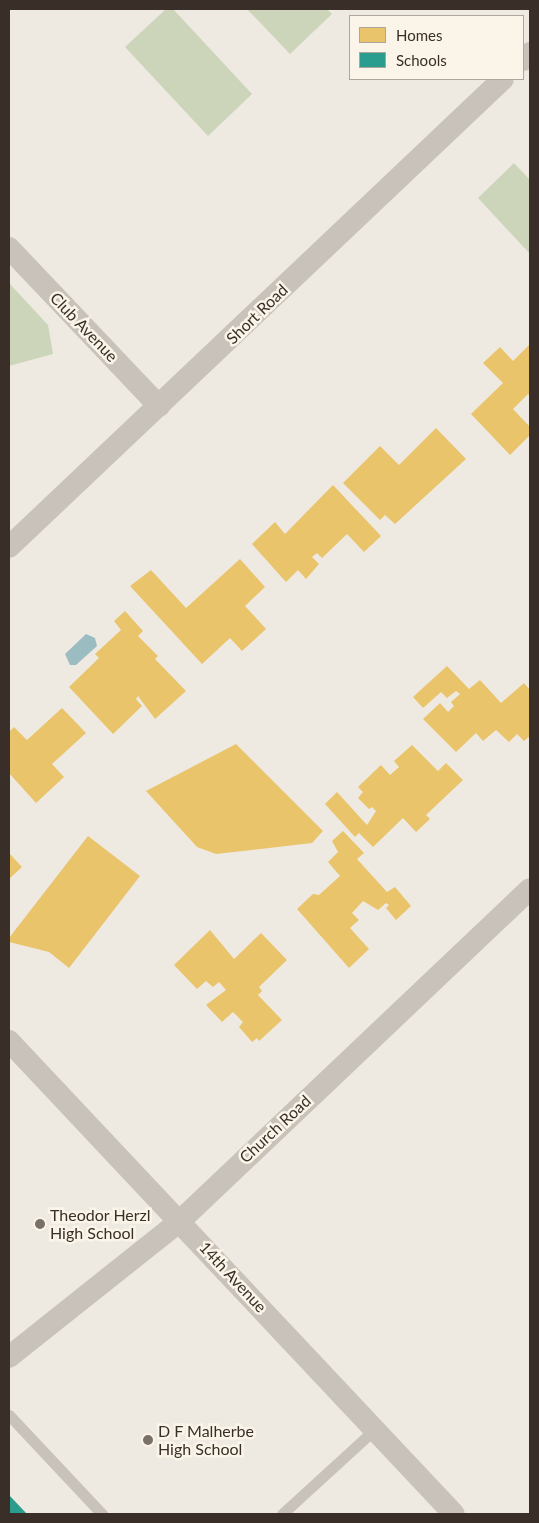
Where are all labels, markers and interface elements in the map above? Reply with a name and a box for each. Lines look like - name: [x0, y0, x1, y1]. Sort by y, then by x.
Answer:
- legend: [349, 15, 524, 80]
- text: Homes: [396, 26, 442, 44]
- text: Schools: [396, 51, 447, 69]
- street label: Short Road: [222, 280, 292, 348]
- street label: Club Avenue: [46, 288, 122, 366]
- street label: Church Road: [235, 1091, 315, 1167]
- place label: Theodor Herzl High School: [50, 1205, 151, 1243]
- marker: Theodor Herzl High School: [34, 1218, 46, 1230]
- street label: 14th Avenue: [195, 1237, 271, 1317]
- place label: D F Malherbe High School: [158, 1421, 254, 1459]
- marker: D F Malherbe High School: [142, 1434, 154, 1446]

